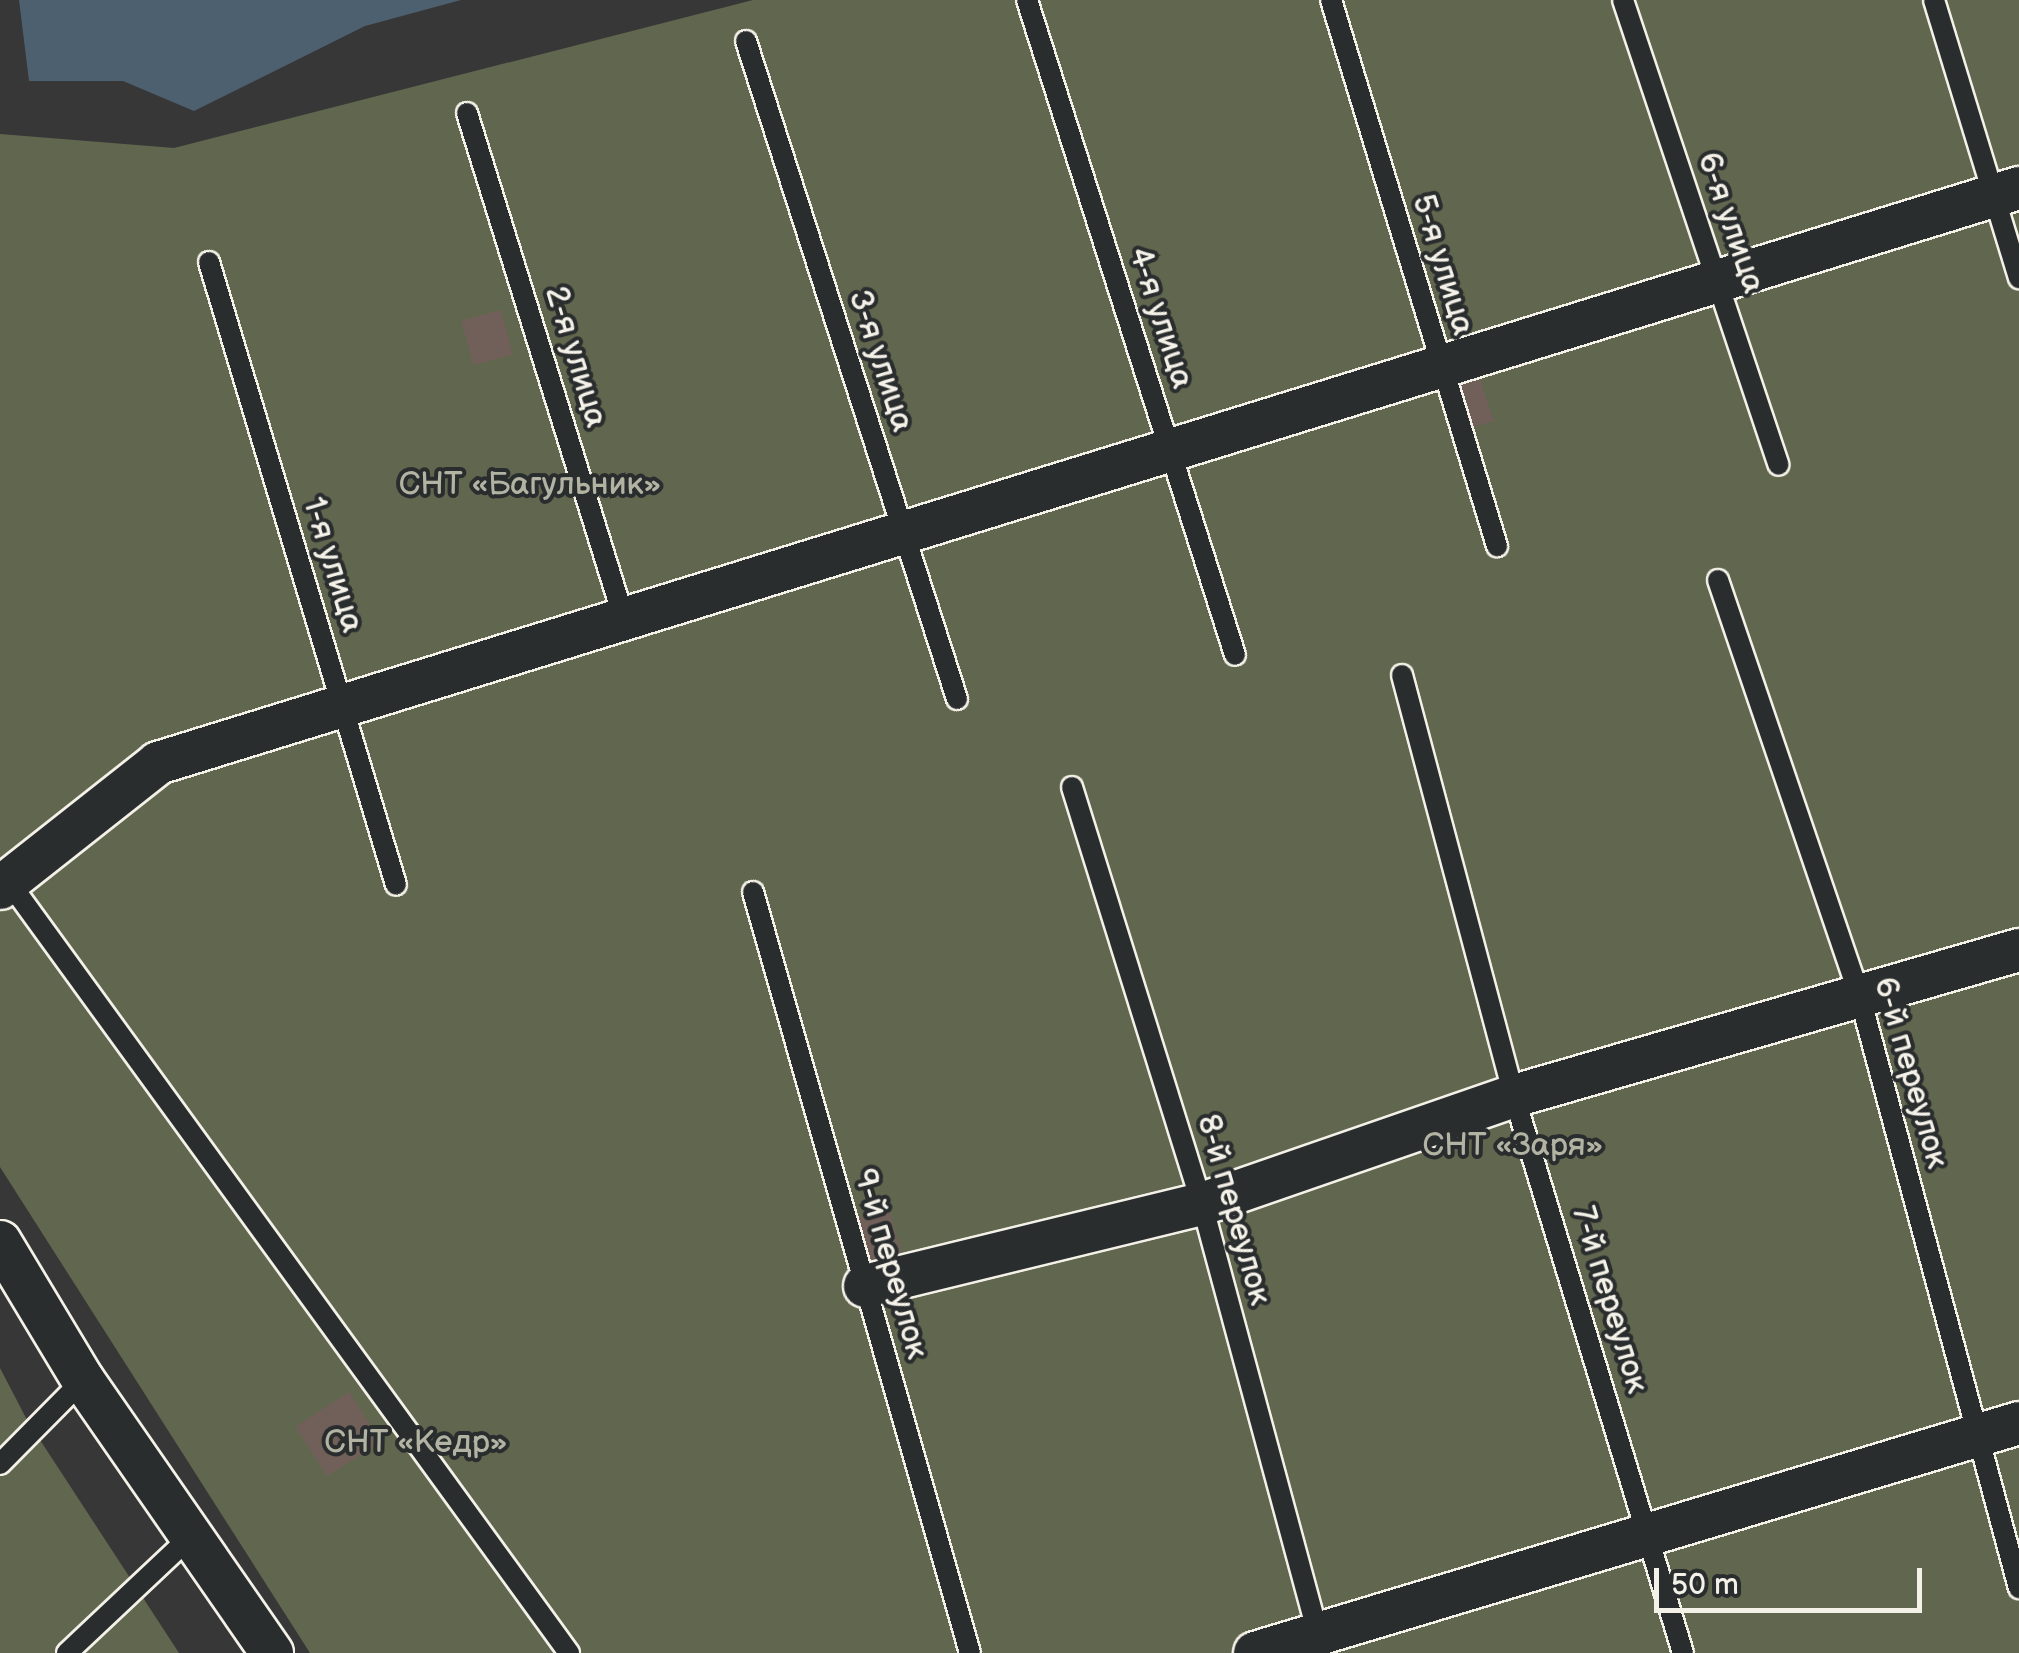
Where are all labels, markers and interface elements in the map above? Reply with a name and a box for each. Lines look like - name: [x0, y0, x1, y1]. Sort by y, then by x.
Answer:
- street label: 6-я улица: [1688, 148, 1772, 298]
- street label: 5-я улица: [1402, 190, 1482, 340]
- street label: 4-я улица: [1119, 243, 1201, 393]
- street label: 2-я улица: [535, 282, 615, 432]
- street label: 3-я улица: [839, 285, 921, 437]
- park label: СНТ «Багульник»: [399, 466, 661, 504]
- street label: 1-я улица: [293, 493, 371, 637]
- street label: 6-й переулок: [1864, 973, 1956, 1173]
- street label: 8-й переулок: [1188, 1110, 1278, 1310]
- park label: СНТ «Заря»: [1423, 1127, 1603, 1165]
- street label: 9-й переулок: [845, 1165, 935, 1363]
- street label: 7-й переулок: [1562, 1202, 1656, 1398]
- park label: СНТ «Кедр»: [324, 1424, 508, 1462]
- scale bar: [1659, 1548, 1926, 1610]
- text: 50 m: [1671, 1567, 1739, 1603]

